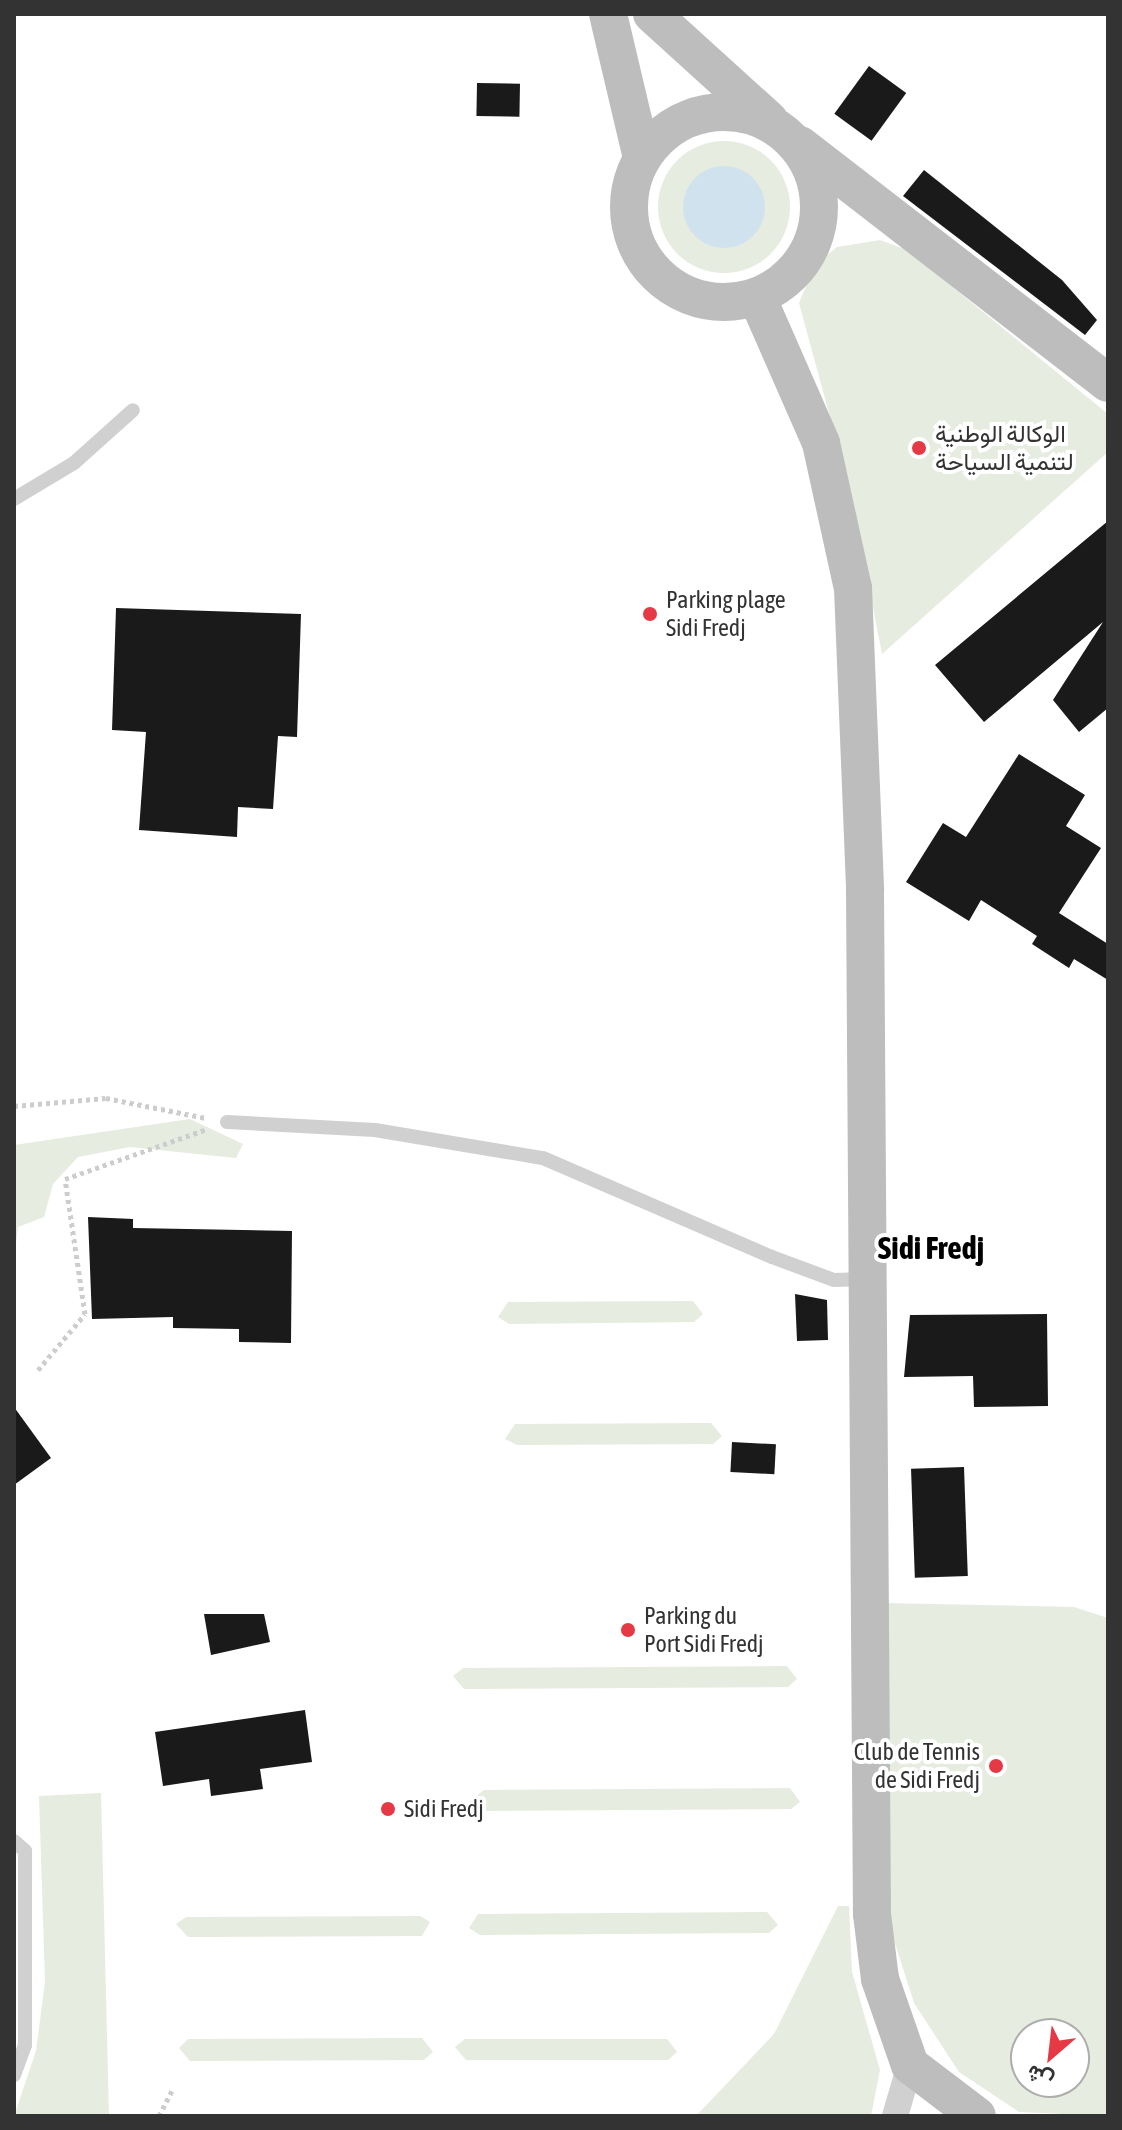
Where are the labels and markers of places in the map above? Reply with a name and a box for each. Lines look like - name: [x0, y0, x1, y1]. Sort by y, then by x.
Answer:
- place label: الوكالة الوطنية لتنمية السياحة: [935, 420, 1074, 476]
- marker: الوكالة الوطنية لتنمية السياحة: [910, 439, 928, 457]
- place label: Parking plage Sidi Fredj: [666, 586, 786, 642]
- marker: Parking plage Sidi Fredj: [641, 605, 659, 623]
- place label: Parking du Port Sidi Fredj: [644, 1602, 764, 1658]
- marker: Parking du Port Sidi Fredj: [619, 1621, 637, 1639]
- place label: Club de Tennis de Sidi Fredj: [854, 1738, 980, 1794]
- marker: Club de Tennis de Sidi Fredj: [987, 1757, 1005, 1775]
- place label: Sidi Fredj: [404, 1795, 484, 1823]
- marker: Sidi Fredj: [379, 1800, 397, 1818]

